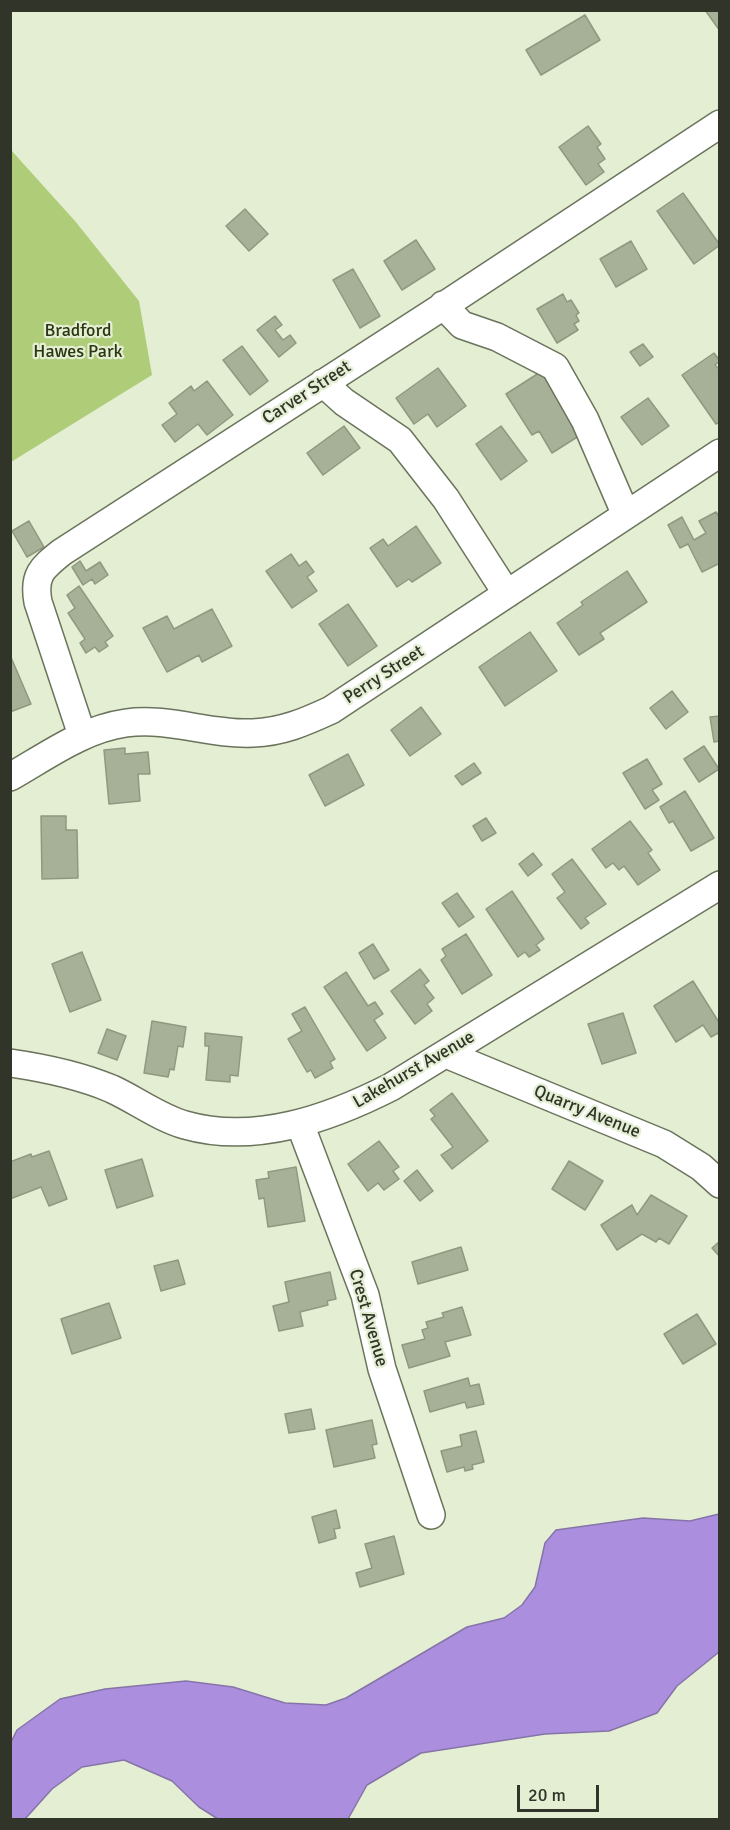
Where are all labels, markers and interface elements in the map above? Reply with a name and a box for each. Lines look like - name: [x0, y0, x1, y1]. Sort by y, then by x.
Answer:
- park label: Bradford Hawes Park: [33, 320, 123, 362]
- street label: Carver Street: [259, 356, 355, 430]
- street label: Perry Street: [340, 641, 428, 709]
- street label: Lakehurst Avenue: [349, 1026, 479, 1114]
- street label: Quarry Avenue: [531, 1081, 643, 1143]
- street label: Crest Avenue: [344, 1267, 392, 1369]
- scale bar: [520, 1773, 602, 1811]
- text: 20 m: [528, 1784, 566, 1806]

